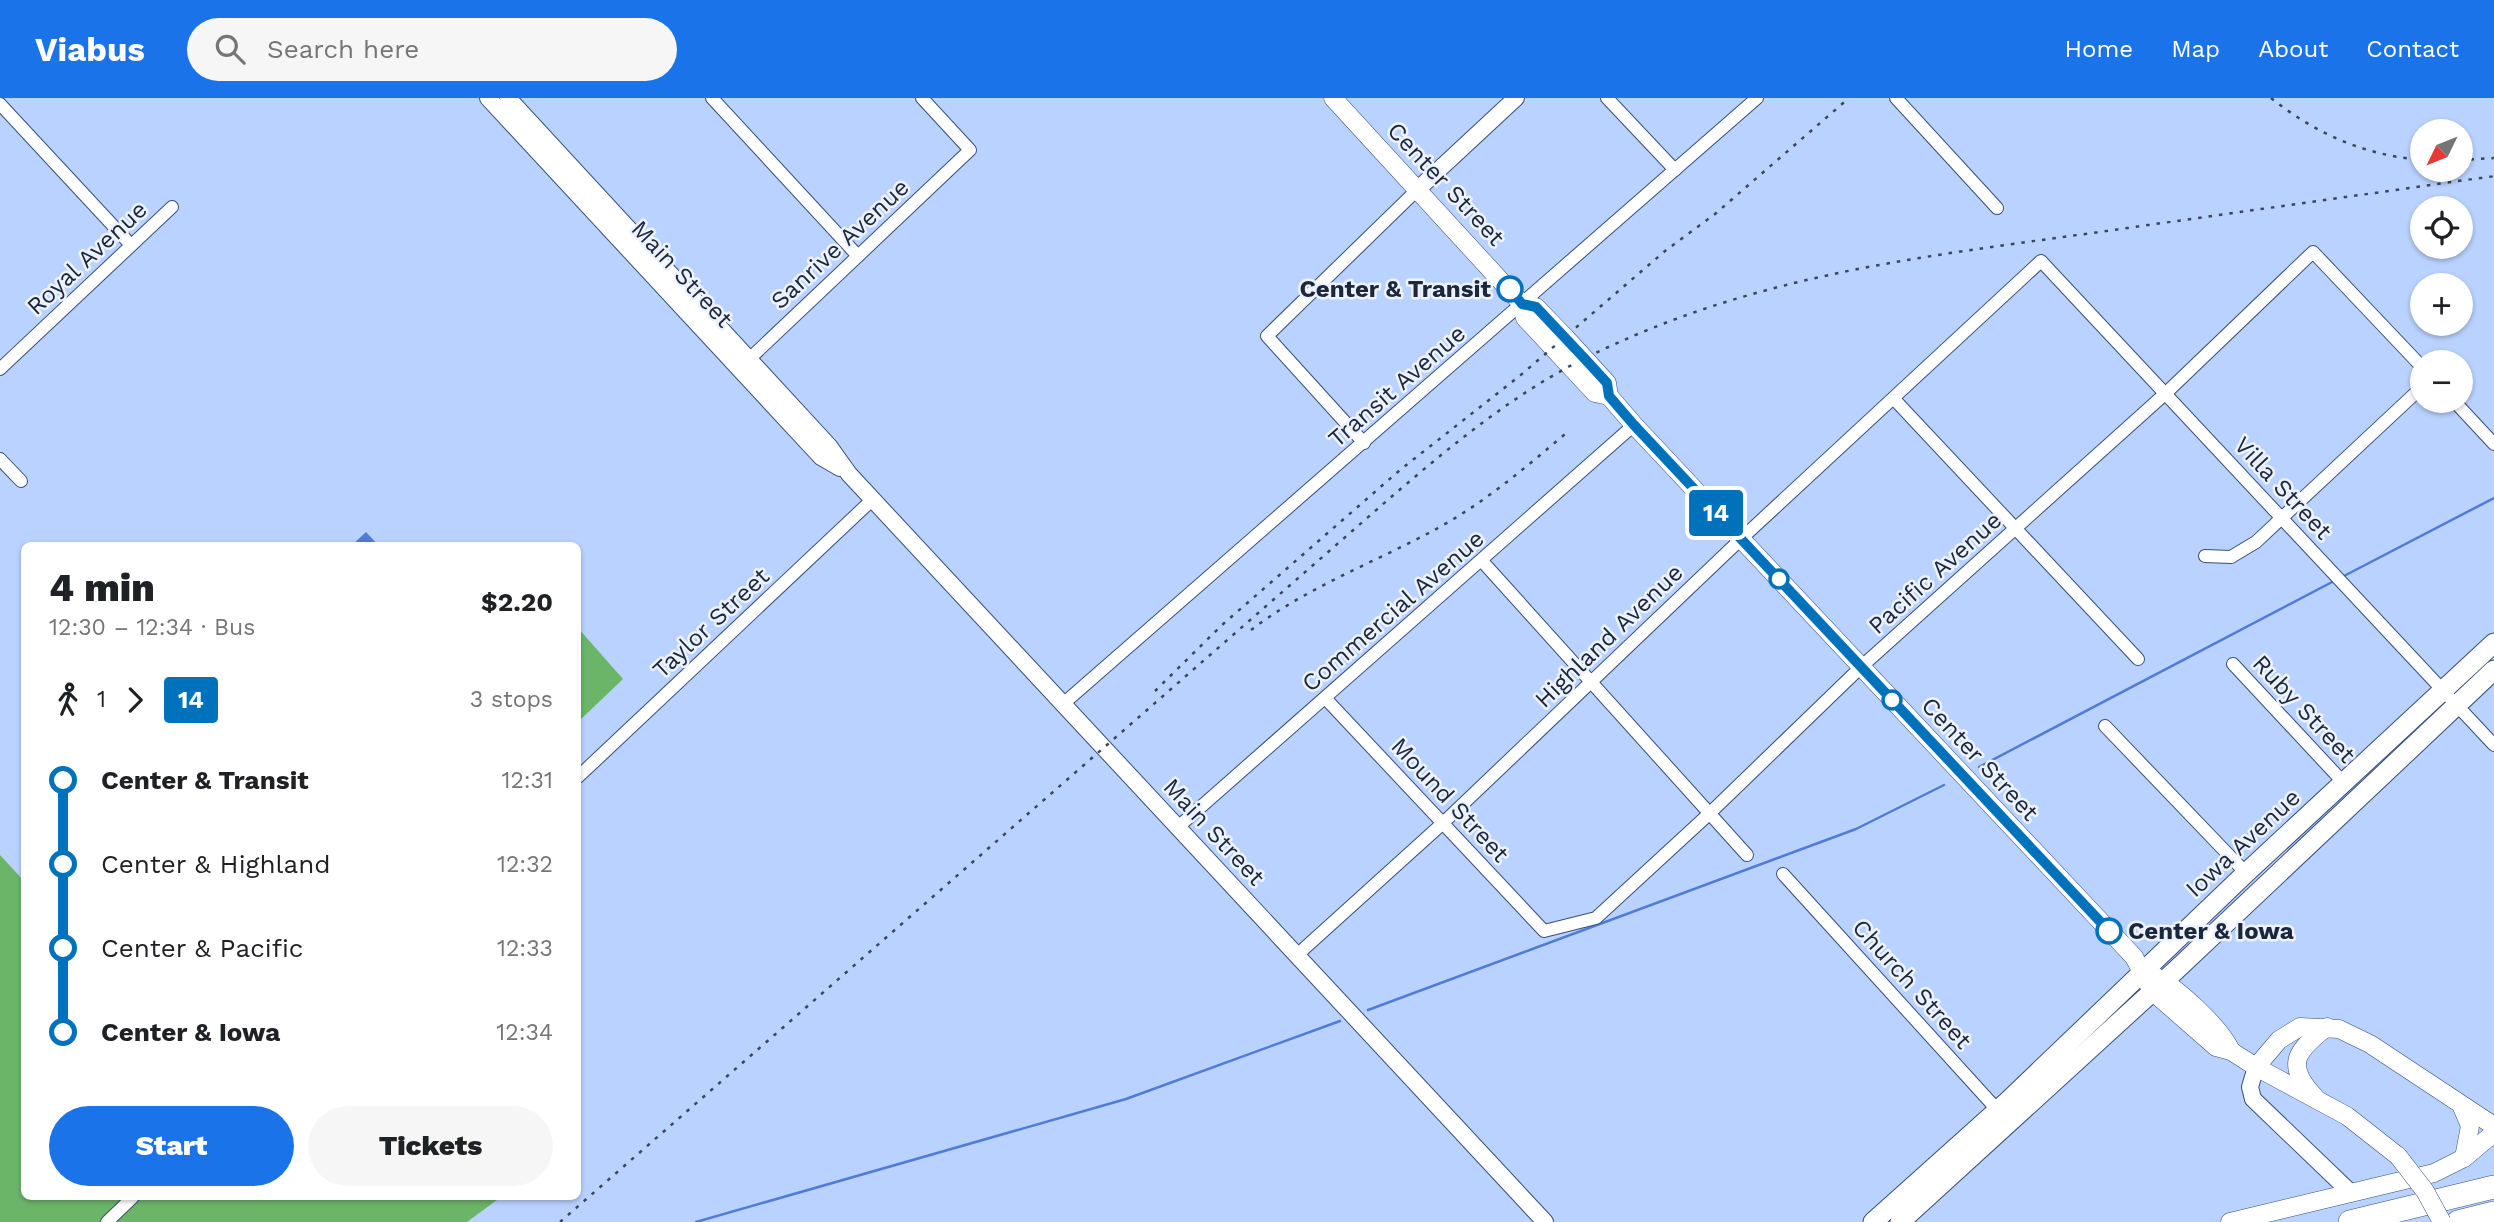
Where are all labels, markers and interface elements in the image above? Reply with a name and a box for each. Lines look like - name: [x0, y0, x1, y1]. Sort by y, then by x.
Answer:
- search box: [187, 18, 677, 81]
- text: Viabus: [35, 30, 145, 69]
- icon: search: [211, 30, 249, 68]
- text: Search here: [267, 34, 419, 64]
- text: Home: [2065, 35, 2133, 63]
- text: Map: [2171, 35, 2220, 63]
- text: About: [2258, 35, 2328, 63]
- text: Contact: [2366, 35, 2459, 63]
- street label: Center Street: [1382, 116, 1510, 252]
- north arrow: [2410, 119, 2473, 182]
- map controls: [2410, 119, 2473, 413]
- street label: Sanrive Avenue: [765, 173, 915, 315]
- street label: Royal Avenue: [21, 195, 153, 321]
- button: locate: [2410, 196, 2473, 259]
- street label: Main Street: [626, 215, 738, 333]
- button: +: [2410, 273, 2473, 336]
- place label: Center & Transit: [1299, 275, 1492, 303]
- marker: Center & Transit: [1497, 276, 1523, 302]
- street label: Transit Avenue: [1323, 319, 1471, 453]
- button: −: [2410, 350, 2473, 413]
- street label: Villa Street: [2228, 431, 2338, 545]
- line badge: 14: [1684, 490, 1748, 536]
- text: 14: [1703, 499, 1729, 527]
- street label: Pacific Avenue: [1863, 506, 2007, 640]
- street label: Commercial Avenue: [1296, 524, 1490, 698]
- street label: Highland Avenue: [1529, 558, 1689, 714]
- street label: Taylor Street: [647, 562, 775, 684]
- text: 4 min: [49, 566, 155, 610]
- unlabelled marker: [1769, 569, 1789, 589]
- text: $2.20: [481, 587, 553, 617]
- text: 12:30 – 12:34 · Bus: [49, 614, 255, 641]
- street label: Ruby Street: [2247, 649, 2361, 769]
- icon: walk: [49, 681, 87, 719]
- icon: forward: [116, 681, 154, 719]
- text: 1: [97, 686, 106, 713]
- text: 14: [178, 686, 204, 714]
- text: 3 stops: [470, 686, 553, 713]
- unlabelled marker: [1882, 690, 1902, 710]
- street label: Center Street: [1916, 691, 2044, 827]
- street label: Mound Street: [1385, 732, 1515, 868]
- text: Center & Transit: [101, 765, 309, 795]
- text: 12:31: [501, 767, 553, 794]
- street label: Main Street: [1158, 773, 1270, 891]
- street label: Iowa Avenue: [2180, 783, 2306, 903]
- text: Center & Highland: [101, 849, 331, 879]
- text: 12:32: [497, 851, 553, 878]
- street label: Church Street: [1847, 914, 1977, 1054]
- place label: Center & Iowa: [2128, 917, 2294, 945]
- marker: Center & Iowa: [2096, 918, 2122, 944]
- text: Center & Pacific: [101, 933, 303, 963]
- text: 12:33: [497, 935, 553, 962]
- text: Center & Iowa: [101, 1017, 280, 1047]
- text: 12:34: [496, 1019, 553, 1046]
- button: Start: [49, 1106, 294, 1186]
- button: Tickets: [308, 1106, 553, 1186]

